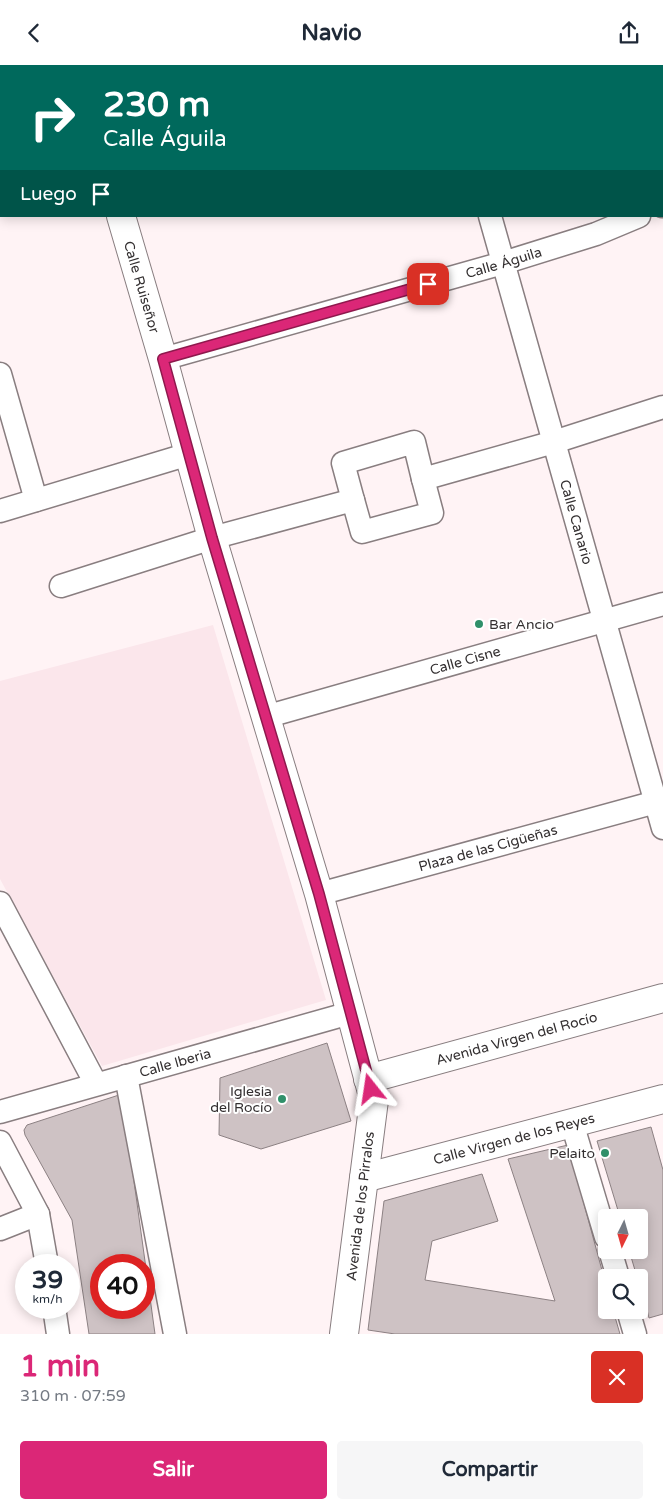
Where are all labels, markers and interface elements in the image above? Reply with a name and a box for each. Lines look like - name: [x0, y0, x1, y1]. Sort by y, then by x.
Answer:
- icon: back: [20, 19, 48, 47]
- icon: share: [615, 19, 643, 47]
- text: Navio: [301, 20, 362, 46]
- text: 230 m: [103, 84, 210, 126]
- icon: right: [20, 85, 85, 150]
- text: Calle Águila: [103, 126, 227, 152]
- icon: arrive: [87, 180, 115, 208]
- text: Luego: [20, 183, 77, 205]
- street label: Calle Ruiseñor: [120, 239, 163, 336]
- street label: Calle Águila: [464, 243, 544, 282]
- pin: [407, 263, 449, 305]
- icon: arrive: [414, 270, 442, 298]
- street label: Calle Canario: [556, 478, 596, 567]
- place label: Bar Ancio: [489, 616, 554, 633]
- marker: Bar Ancio: [473, 618, 485, 630]
- street label: Calle Cisne: [428, 643, 503, 679]
- street label: Plaza de las Cigüeñas: [417, 821, 559, 875]
- street label: Avenida Virgen del Rocío: [434, 1008, 599, 1069]
- street label: Calle Iberia: [138, 1045, 213, 1081]
- position arrow: [344, 1062, 396, 1114]
- place label: Iglesia del Rocío: [210, 1083, 272, 1116]
- marker: Iglesia del Rocío: [276, 1093, 288, 1105]
- street label: Calle Virgen de los Reyes: [432, 1109, 597, 1168]
- street label: Avenida de los Pirralos: [343, 1130, 378, 1282]
- place label: Pelaito: [549, 1145, 595, 1162]
- marker: Pelaito: [599, 1147, 611, 1159]
- north arrow: [598, 1209, 648, 1259]
- map controls: [598, 1209, 648, 1319]
- speed limit sign: 40: [90, 1254, 155, 1319]
- text: 39: [32, 1265, 63, 1295]
- button: search: [598, 1269, 648, 1319]
- text: km/h: [32, 1292, 63, 1306]
- text: 1 min: [20, 1348, 100, 1385]
- button: close: [591, 1351, 643, 1403]
- text: 310 m · 07:59: [20, 1386, 126, 1406]
- button: Salir: [20, 1441, 327, 1499]
- button: Compartir: [337, 1441, 643, 1499]

